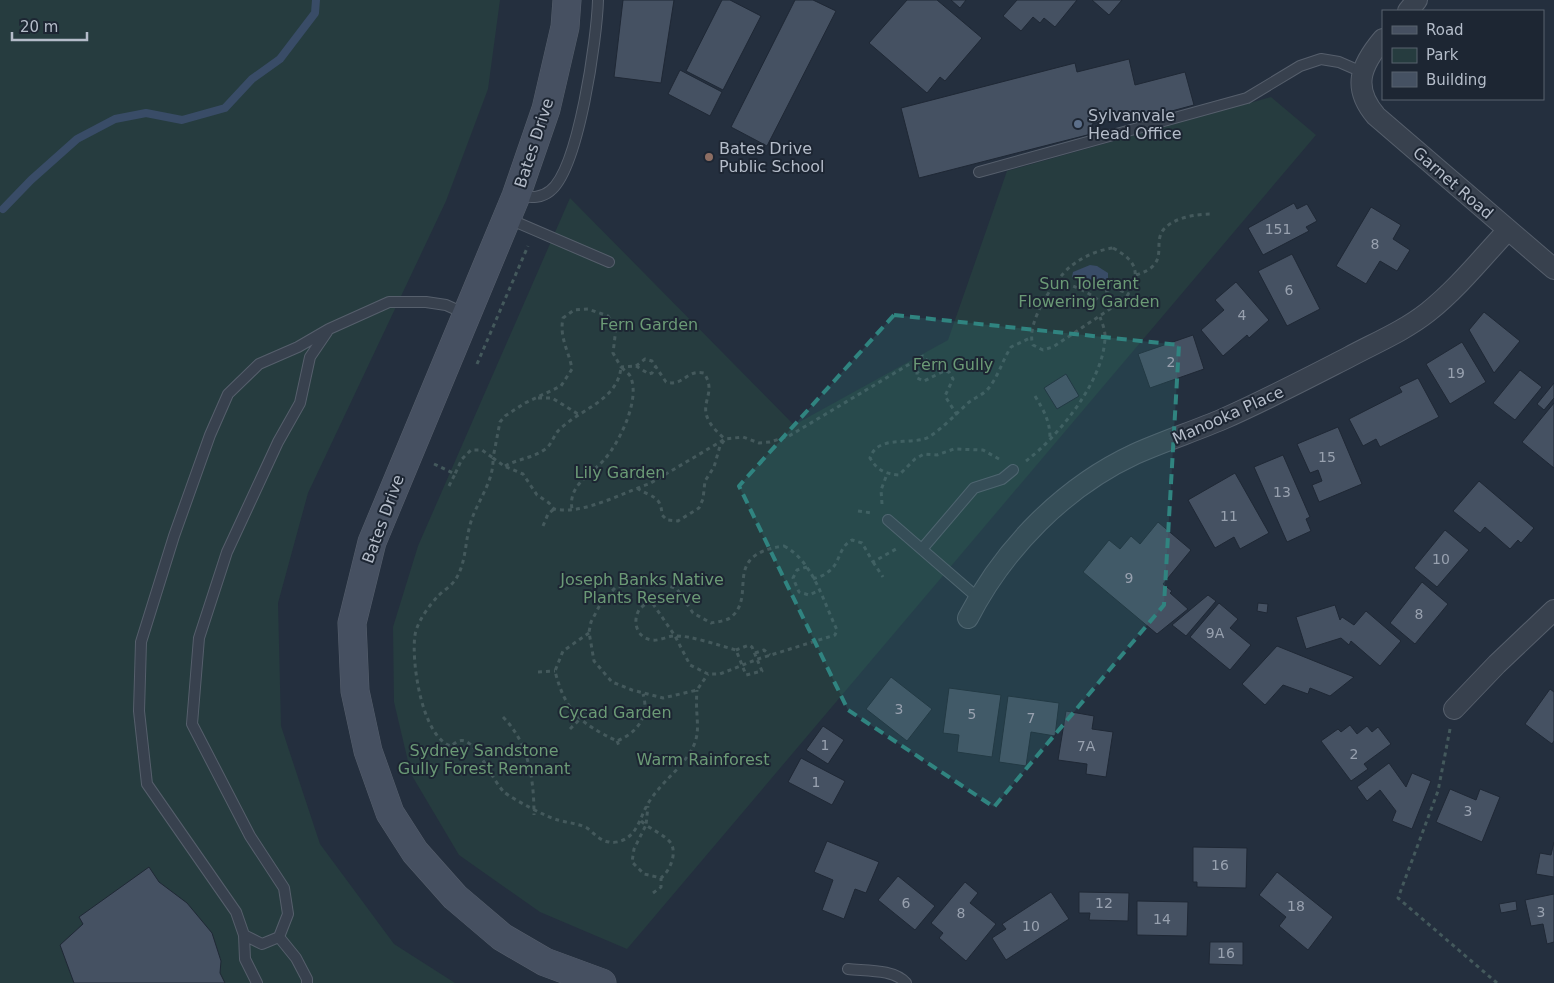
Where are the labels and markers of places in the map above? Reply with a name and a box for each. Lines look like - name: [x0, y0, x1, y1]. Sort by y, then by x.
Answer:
- place label: Sylvanvale Head Office: [1088, 106, 1182, 143]
- marker: Sylvanvale Head Office: [1072, 118, 1084, 130]
- place label: Bates Drive Public School: [719, 139, 825, 176]
- marker: Bates Drive Public School: [703, 151, 715, 163]

